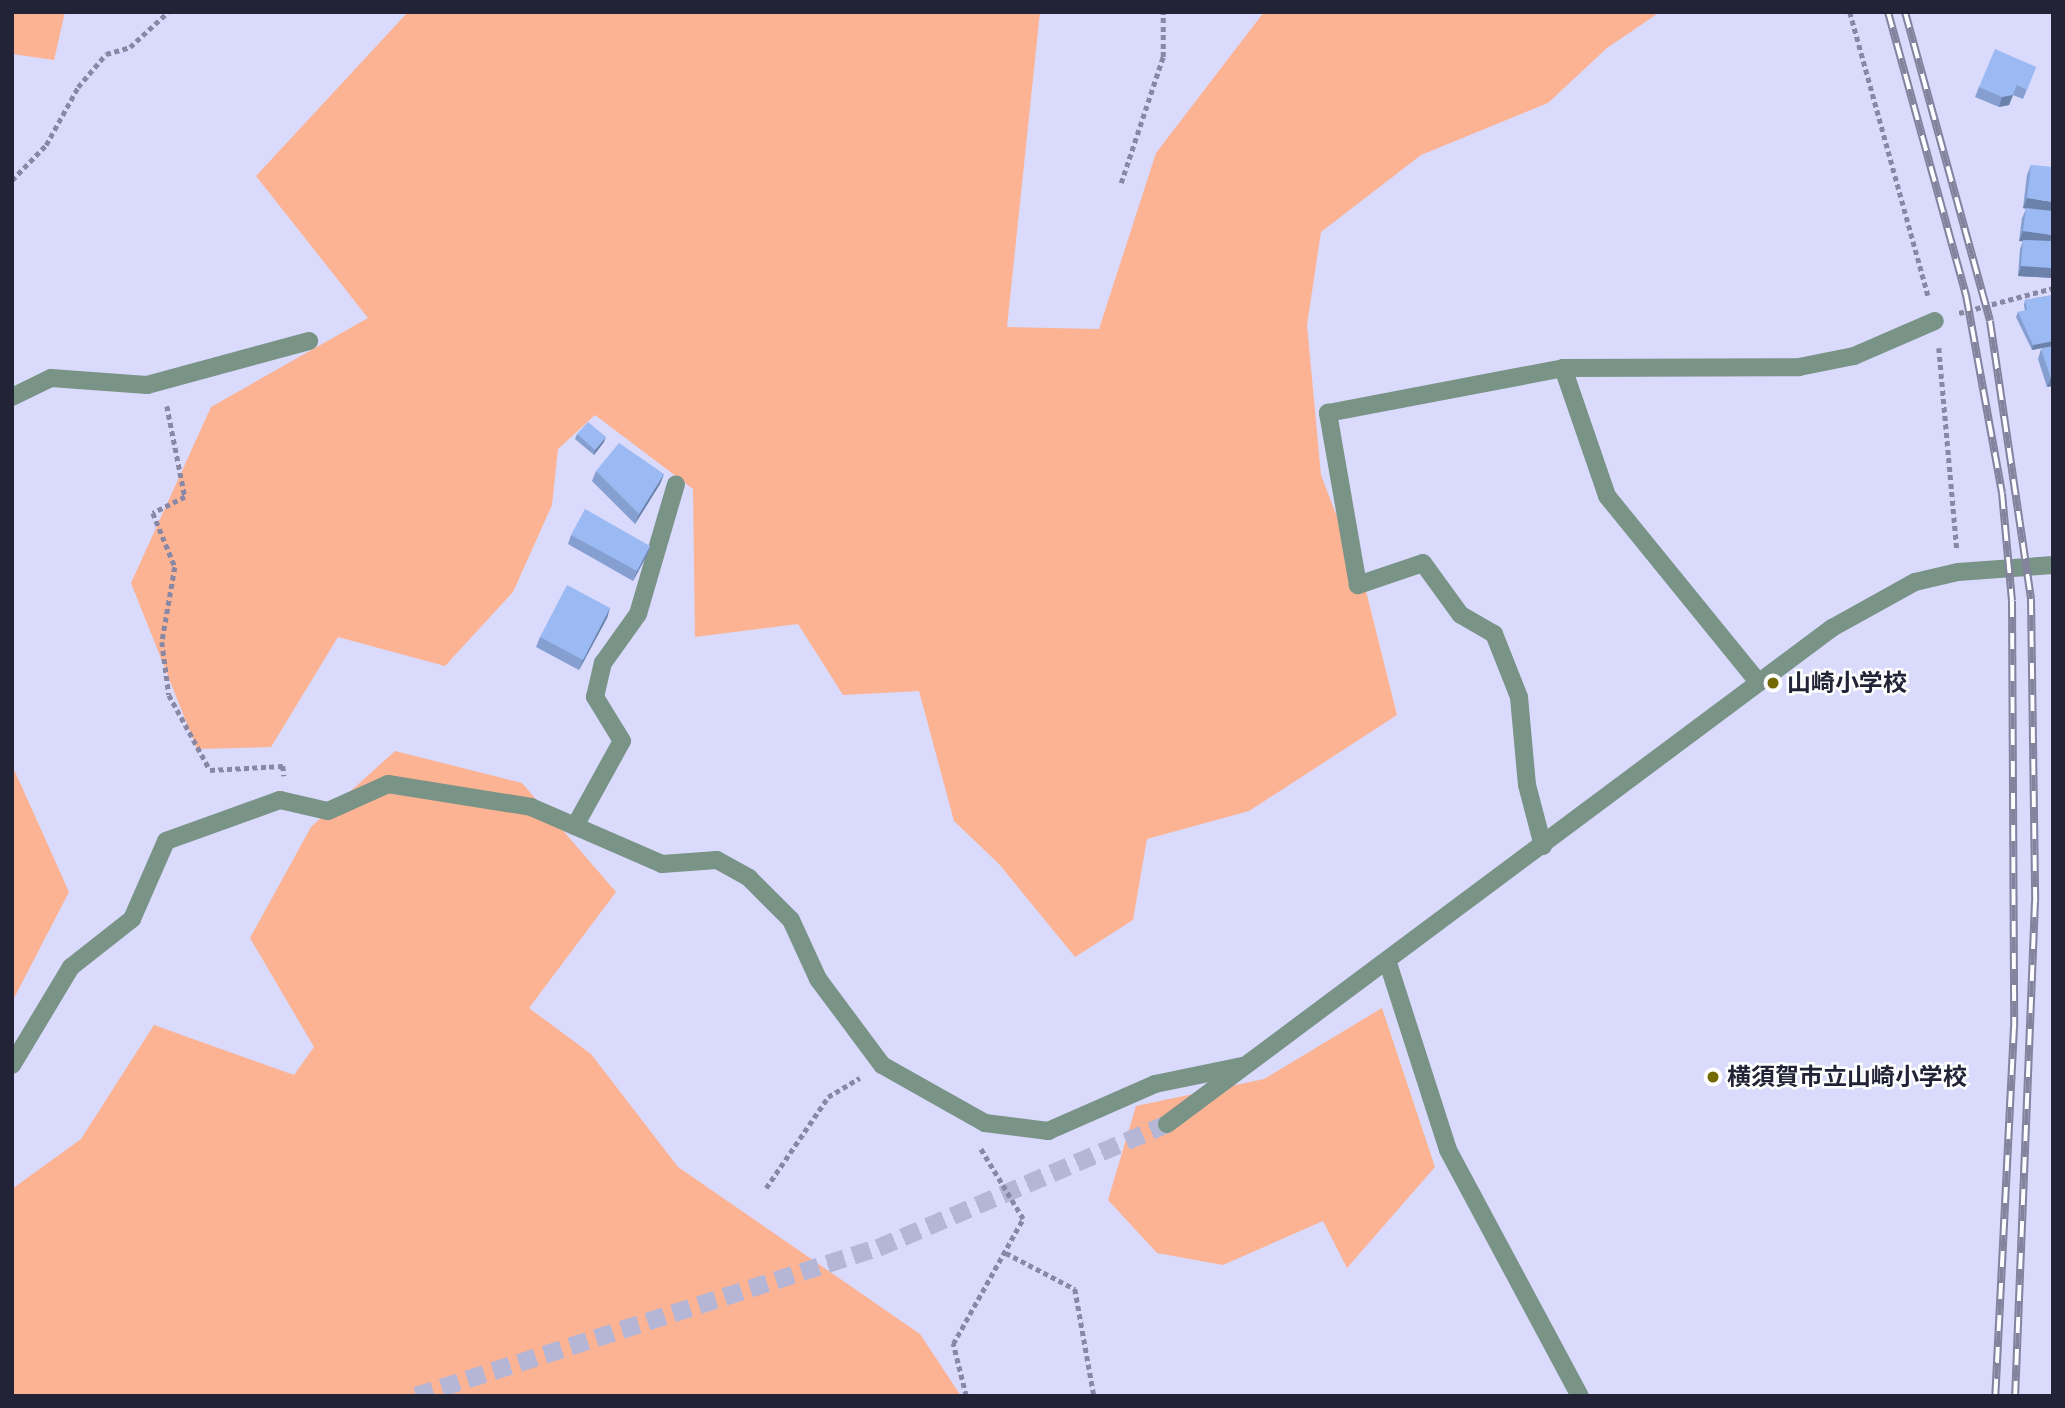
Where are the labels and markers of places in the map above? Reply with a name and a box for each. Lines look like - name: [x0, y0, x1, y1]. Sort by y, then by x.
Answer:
- place label: 山崎小学校: [1787, 669, 1907, 697]
- marker: 山崎小学校: [1765, 675, 1781, 691]
- place label: 横須賀市立山崎小学校: [1727, 1063, 1967, 1091]
- marker: 横須賀市立山崎小学校: [1705, 1069, 1721, 1085]

